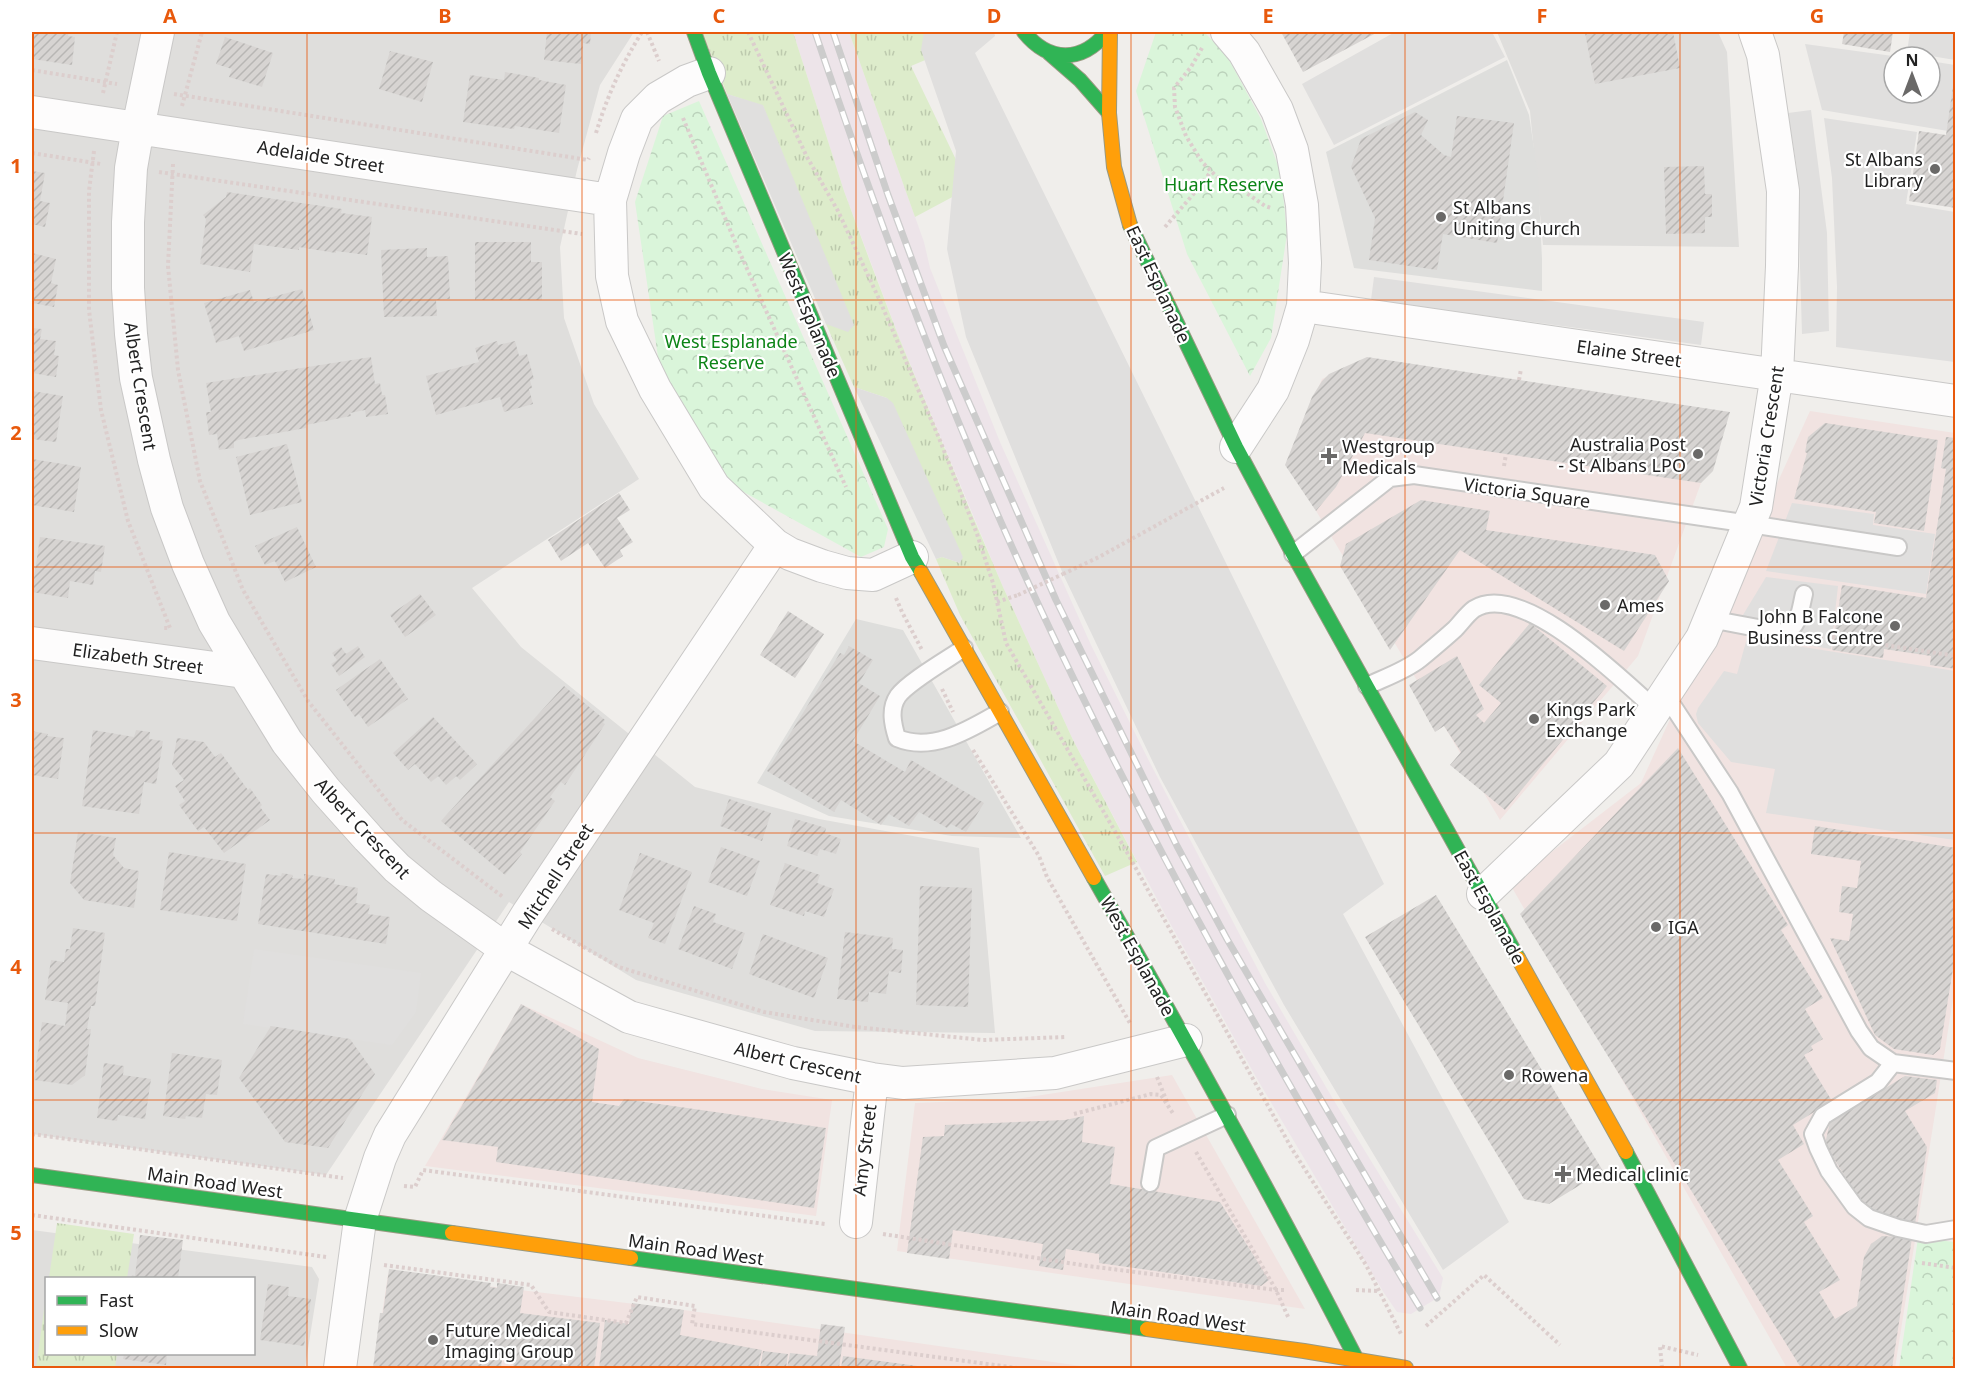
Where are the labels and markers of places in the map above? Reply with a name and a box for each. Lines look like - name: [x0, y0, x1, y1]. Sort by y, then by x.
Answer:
- place label: St Albans Library: [1845, 147, 1924, 192]
- marker: St Albans Library: [1928, 162, 1942, 176]
- place label: St Albans Uniting Church: [1453, 195, 1580, 240]
- marker: St Albans Uniting Church: [1434, 210, 1448, 224]
- place label: Australia Post - St Albans LPO: [1558, 432, 1686, 477]
- place label: Westgroup Medicals: [1342, 434, 1435, 479]
- marker: Westgroup Medicals: [1320, 447, 1338, 465]
- marker: Australia Post - St Albans LPO: [1691, 447, 1705, 461]
- place label: Ames: [1617, 593, 1664, 617]
- marker: Ames: [1598, 598, 1612, 612]
- place label: John B Falcone Business Centre: [1747, 604, 1883, 649]
- marker: John B Falcone Business Centre: [1888, 619, 1902, 633]
- place label: Kings Park Exchange: [1546, 697, 1636, 742]
- marker: Kings Park Exchange: [1527, 712, 1541, 726]
- place label: IGA: [1668, 915, 1699, 939]
- marker: IGA: [1649, 920, 1663, 934]
- place label: Rowena: [1521, 1063, 1588, 1087]
- marker: Rowena: [1502, 1068, 1516, 1082]
- place label: Medical clinic: [1576, 1162, 1689, 1186]
- marker: Medical clinic: [1554, 1165, 1572, 1183]
- place label: Future Medical Imaging Group: [445, 1318, 574, 1363]
- marker: Future Medical Imaging Group: [426, 1333, 440, 1347]

